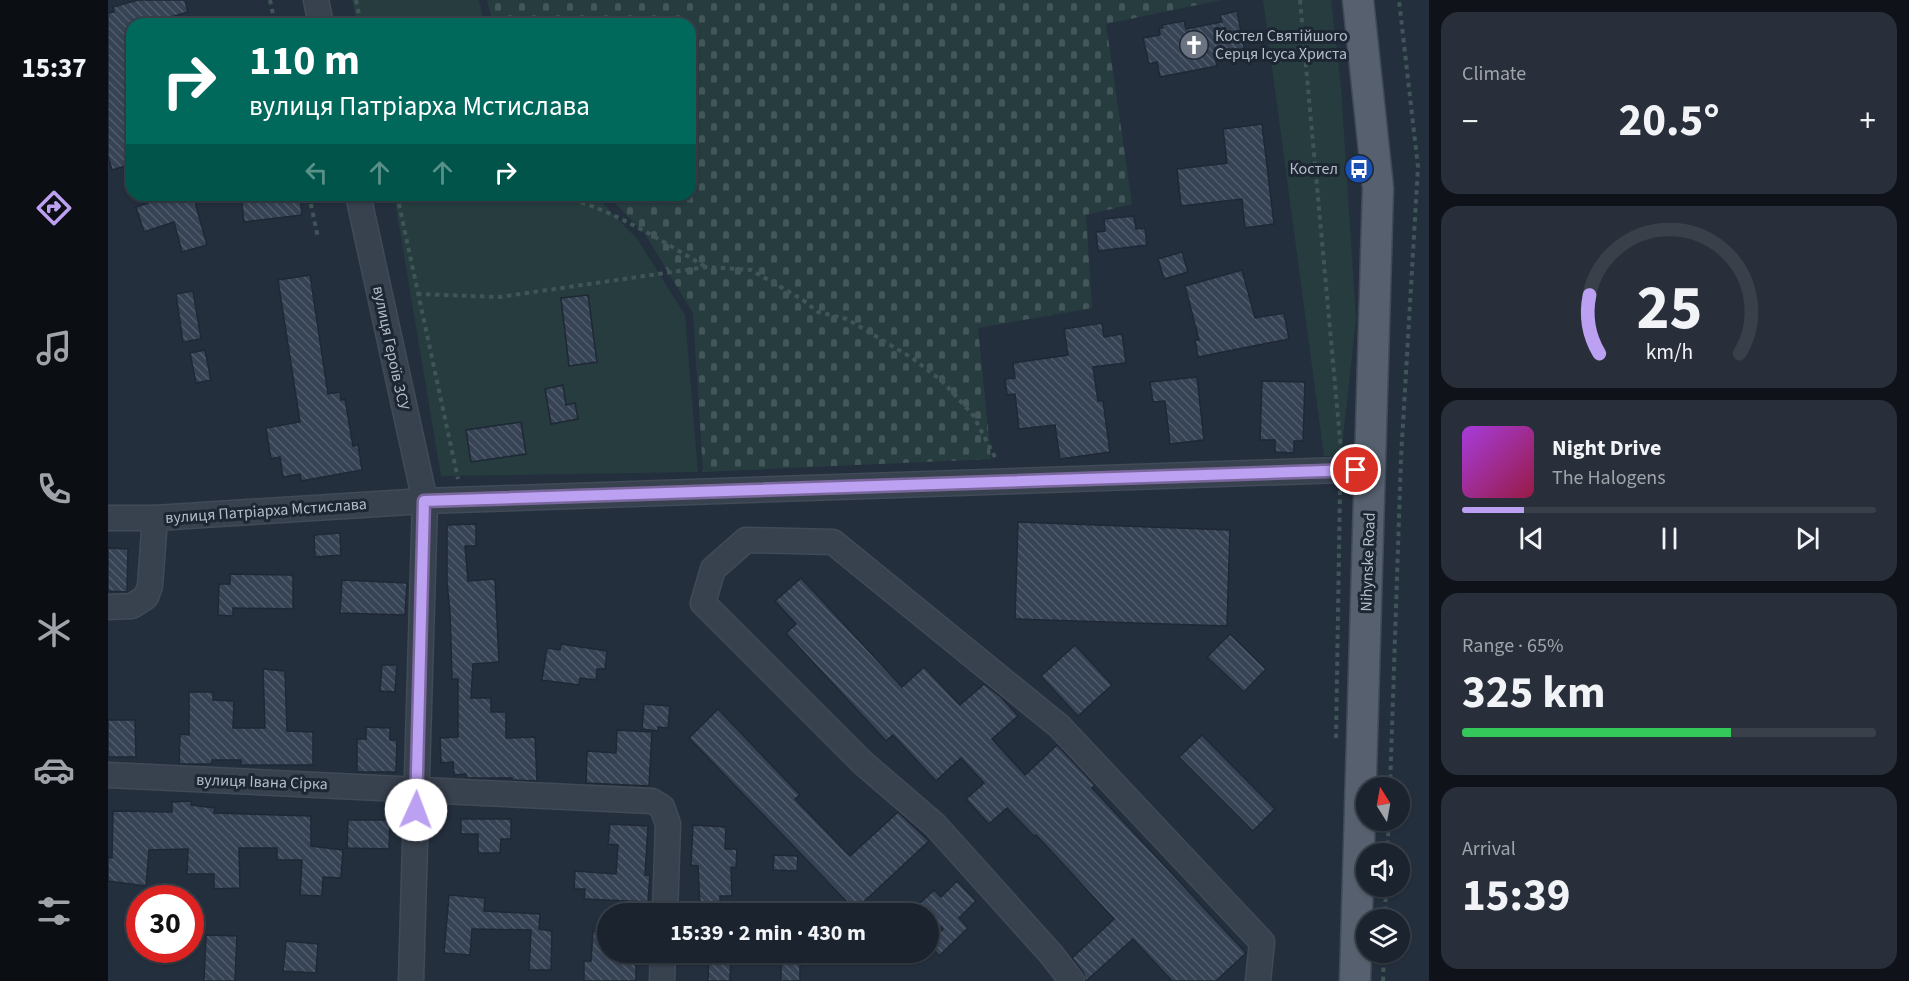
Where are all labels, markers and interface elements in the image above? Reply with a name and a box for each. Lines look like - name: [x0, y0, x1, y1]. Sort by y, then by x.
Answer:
- place label: Костел Святійшого Серця Ісуса Христа: [1215, 25, 1348, 65]
- church icon: Костел Святійшого Серця Ісуса Христа: [1178, 29, 1210, 61]
- text: 110 m: [249, 31, 360, 91]
- icon: right: [150, 42, 228, 120]
- text: 15:37: [21, 49, 87, 88]
- text: Climate: [1462, 60, 1526, 88]
- text: вулиця Патріарха Мстислава: [249, 87, 590, 126]
- text: 20.5°: [1618, 89, 1720, 153]
- text: −: [1462, 98, 1478, 145]
- text: +: [1860, 98, 1876, 145]
- bus stop icon: Костел: [1343, 153, 1375, 185]
- icon: left: [300, 156, 333, 189]
- icon: ahead: [363, 156, 396, 189]
- icon: ahead: [426, 156, 459, 189]
- icon: right: [489, 156, 522, 189]
- place label: Костел: [1289, 158, 1338, 180]
- icon: directions: [33, 187, 75, 229]
- text: 25: [1636, 264, 1702, 353]
- street label: вулиця Героїв ЗСУ: [367, 284, 415, 413]
- icon: music: [33, 327, 75, 369]
- text: km/h: [1645, 337, 1693, 368]
- text: Night Drive: [1552, 432, 1661, 464]
- pin: [1330, 444, 1381, 495]
- icon: arrive: [1339, 453, 1372, 486]
- text: The Halogens: [1552, 464, 1666, 492]
- icon: phone: [33, 468, 75, 510]
- street label: вулиця Патріарха Мстислава: [164, 493, 368, 529]
- street label: Nihynske Road: [1355, 512, 1381, 612]
- icon: previous: [1515, 522, 1548, 555]
- icon: pause: [1653, 522, 1686, 555]
- icon: next: [1791, 522, 1824, 555]
- icon: climate: [33, 609, 75, 651]
- text: Range · 65%: [1462, 632, 1563, 660]
- text: 325 km: [1462, 661, 1606, 725]
- icon: car: [33, 749, 75, 791]
- street label: вулиця Івана Сірка: [196, 769, 328, 795]
- north arrow: [1356, 777, 1410, 831]
- map controls: [1356, 777, 1410, 963]
- position arrow: [384, 778, 448, 842]
- text: Arrival: [1462, 835, 1516, 863]
- button: sound: [1356, 843, 1410, 897]
- text: 15:39: [1462, 864, 1571, 928]
- speed limit sign: 30: [126, 885, 204, 963]
- icon: filters: [33, 890, 75, 932]
- button: layers: [1356, 909, 1410, 963]
- text: 15:39 · 2 min · 430 m: [670, 917, 866, 949]

